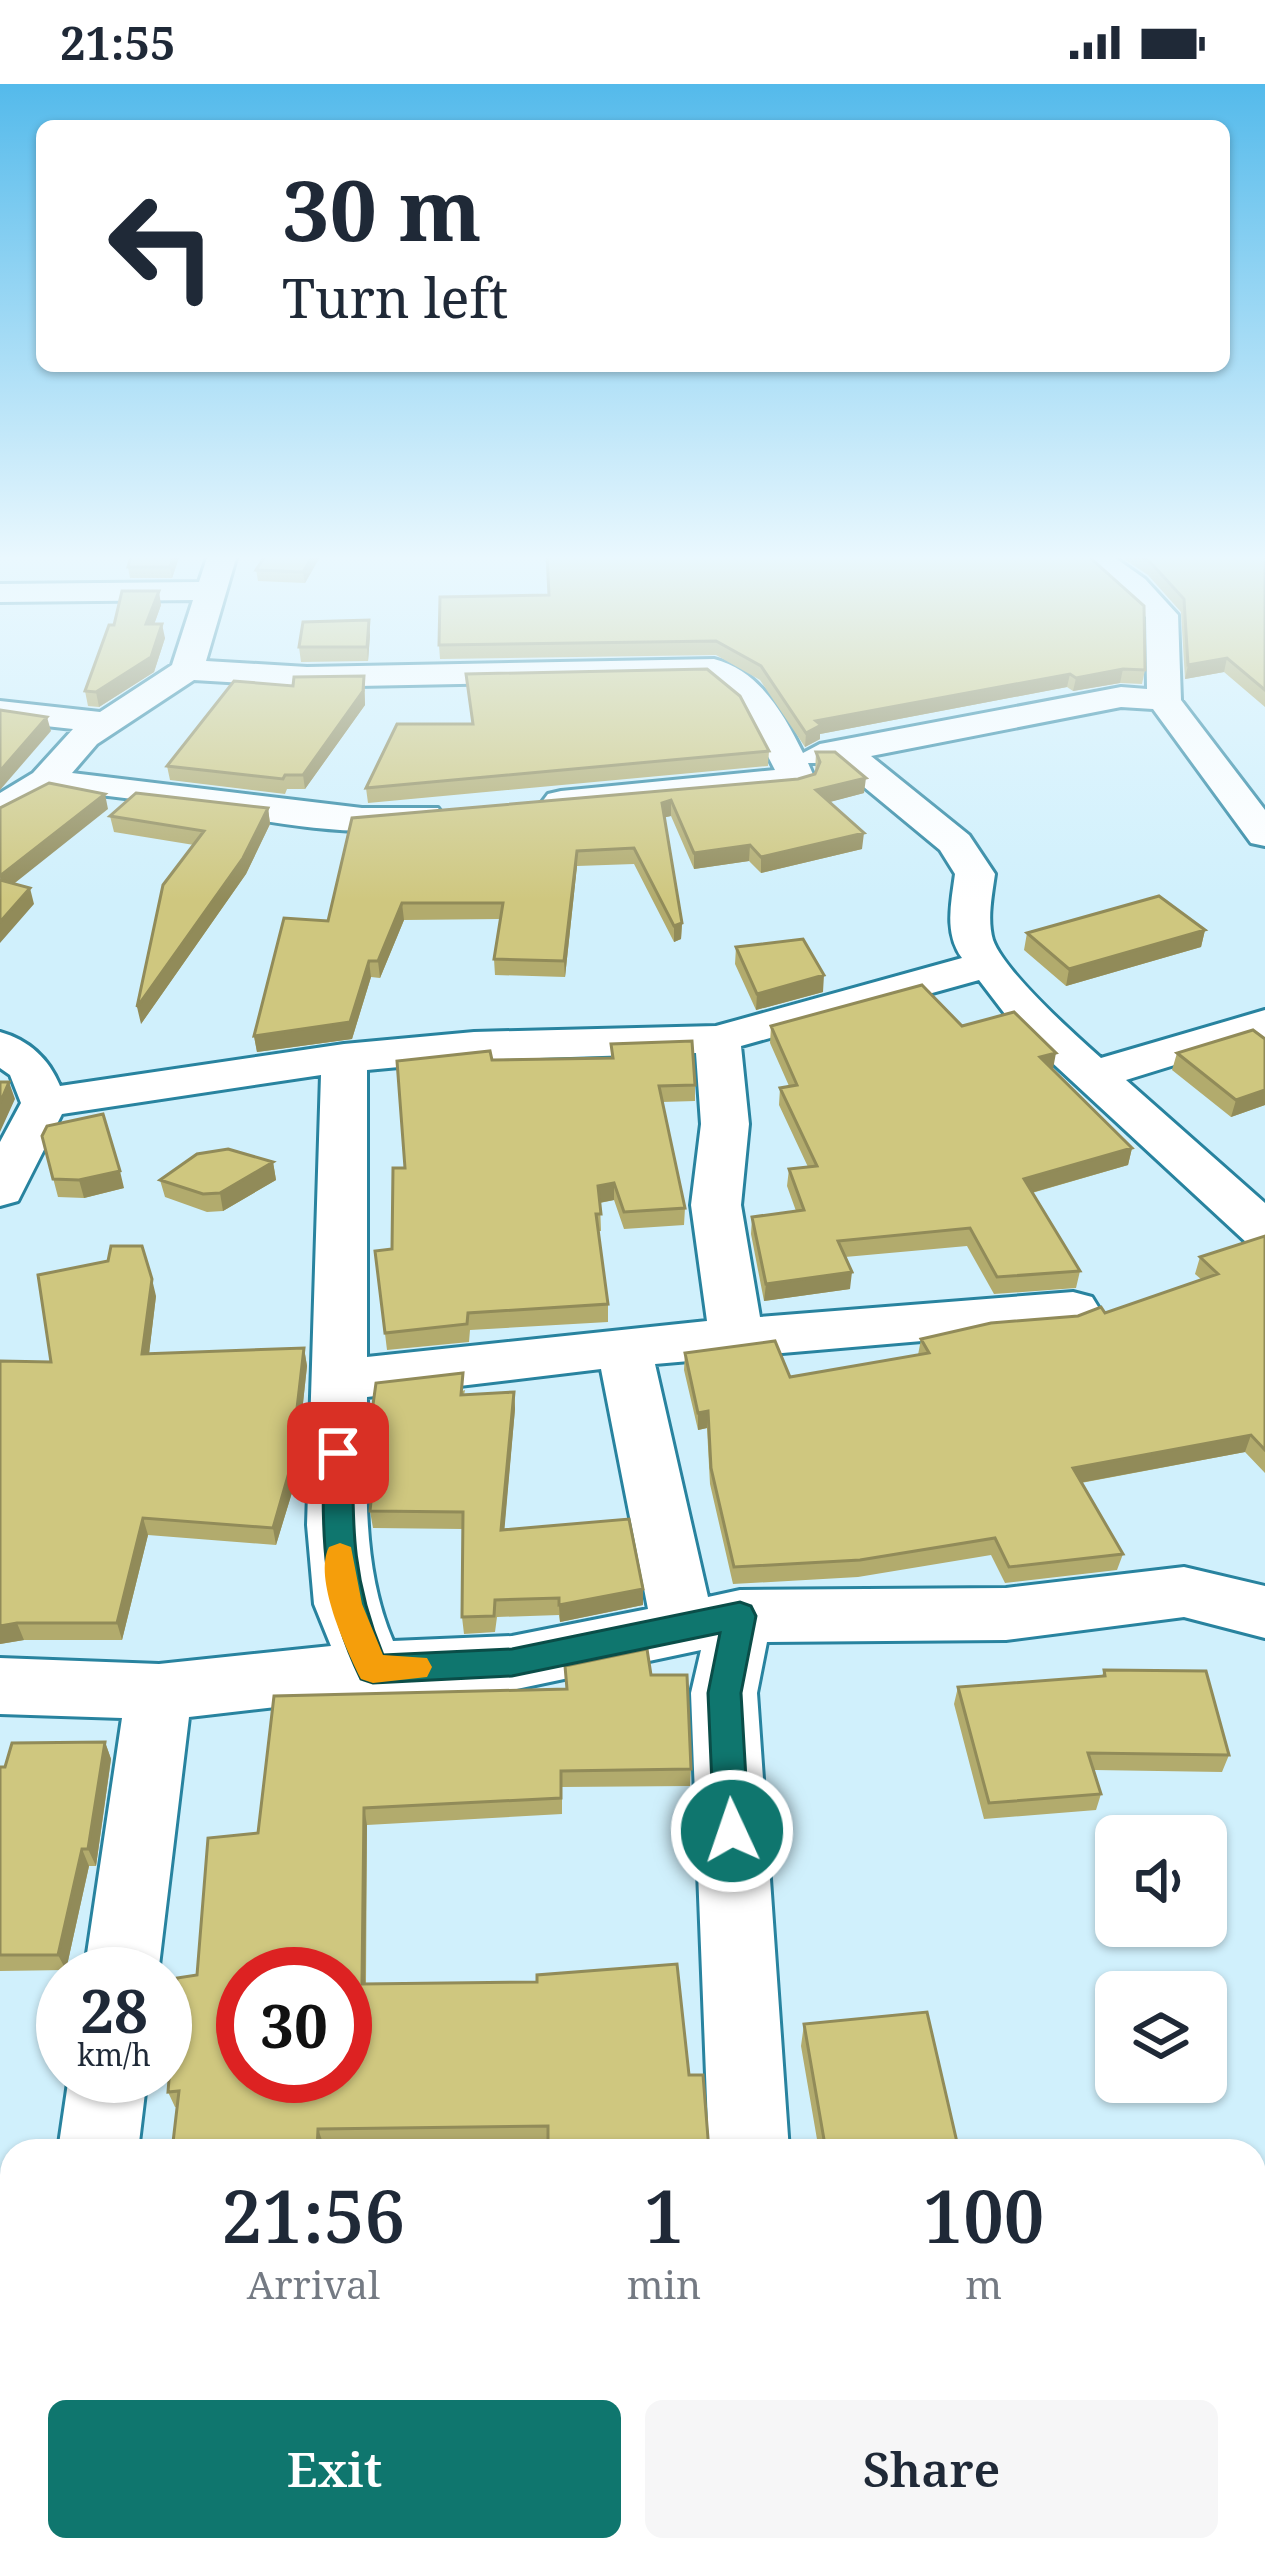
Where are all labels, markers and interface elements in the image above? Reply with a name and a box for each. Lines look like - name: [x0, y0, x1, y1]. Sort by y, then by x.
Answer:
- text: 21:55: [60, 12, 175, 73]
- text: 30 m: [282, 151, 482, 266]
- icon: left: [84, 168, 240, 324]
- text: Turn left: [282, 260, 508, 334]
- pin: [287, 1402, 389, 1504]
- icon: arrive: [305, 1420, 371, 1486]
- position arrow: [669, 1768, 795, 1894]
- map controls: [1095, 1815, 1227, 2103]
- button: sound: [1095, 1815, 1227, 1947]
- speed limit sign: 30: [216, 1947, 372, 2103]
- text: 28: [80, 1969, 148, 2051]
- button: layers: [1095, 1971, 1227, 2103]
- text: km/h: [77, 2034, 151, 2075]
- text: 21:56: [222, 2166, 405, 2264]
- text: 1: [644, 2166, 684, 2264]
- text: 100: [923, 2166, 1044, 2264]
- text: Arrival: [247, 2257, 380, 2310]
- text: min: [627, 2257, 701, 2310]
- text: m: [965, 2257, 1002, 2310]
- button: Exit: [48, 2400, 621, 2538]
- button: Share: [645, 2400, 1218, 2538]

